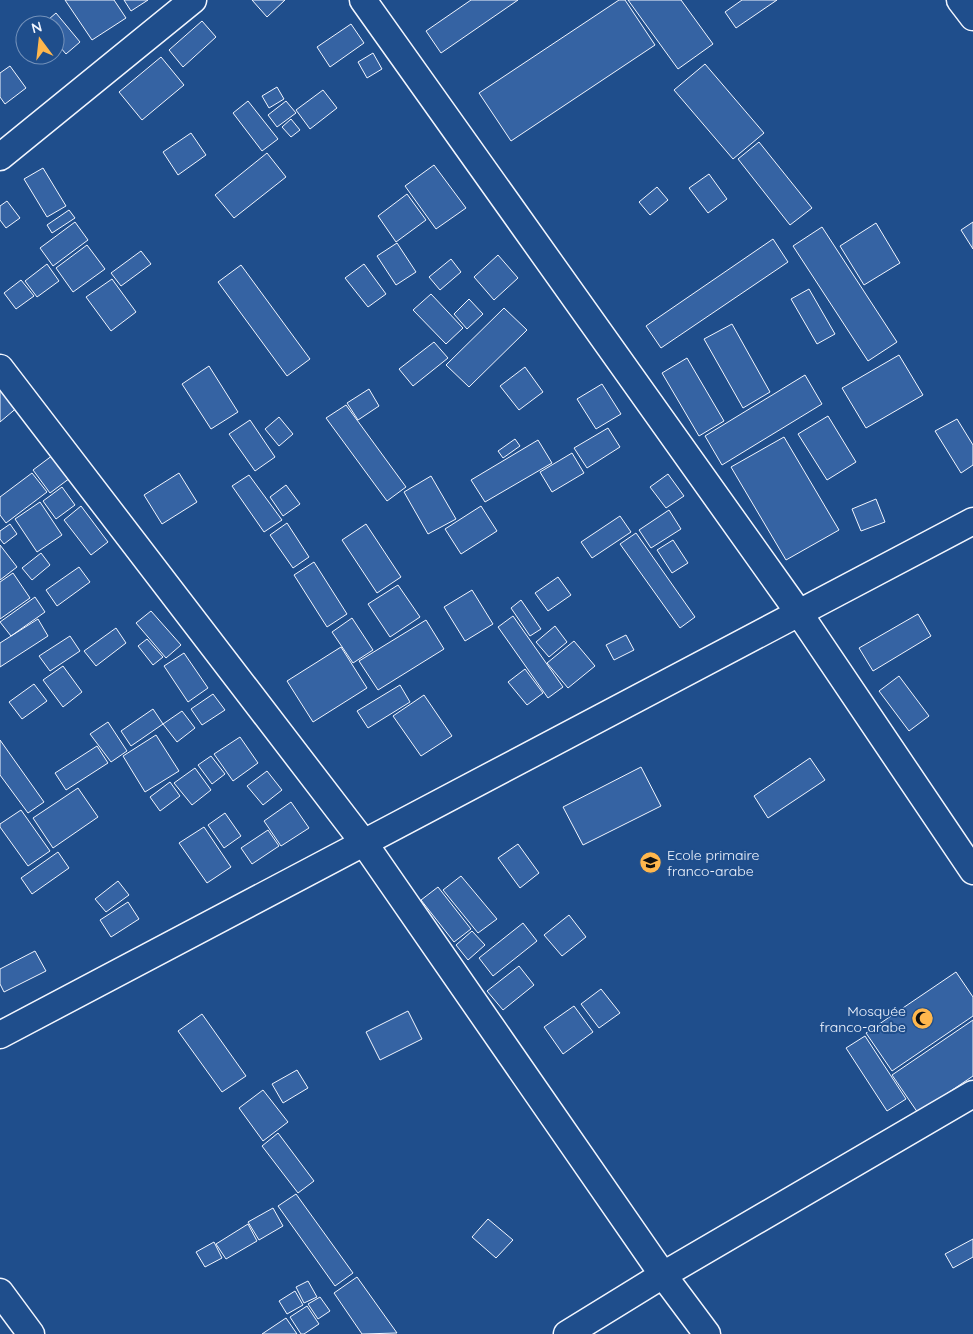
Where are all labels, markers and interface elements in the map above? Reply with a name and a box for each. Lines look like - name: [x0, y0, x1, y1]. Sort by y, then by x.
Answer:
- north arrow: [15, 15, 65, 65]
- text: N: [29, 17, 44, 37]
- place label: Ecole primaire franco-arabe: [667, 846, 760, 880]
- school or university icon: Ecole primaire franco-arabe: [639, 851, 663, 875]
- place label: Mosquée franco-arabe: [819, 1002, 906, 1036]
- mosque icon: Mosquée franco-arabe: [910, 1007, 934, 1031]

